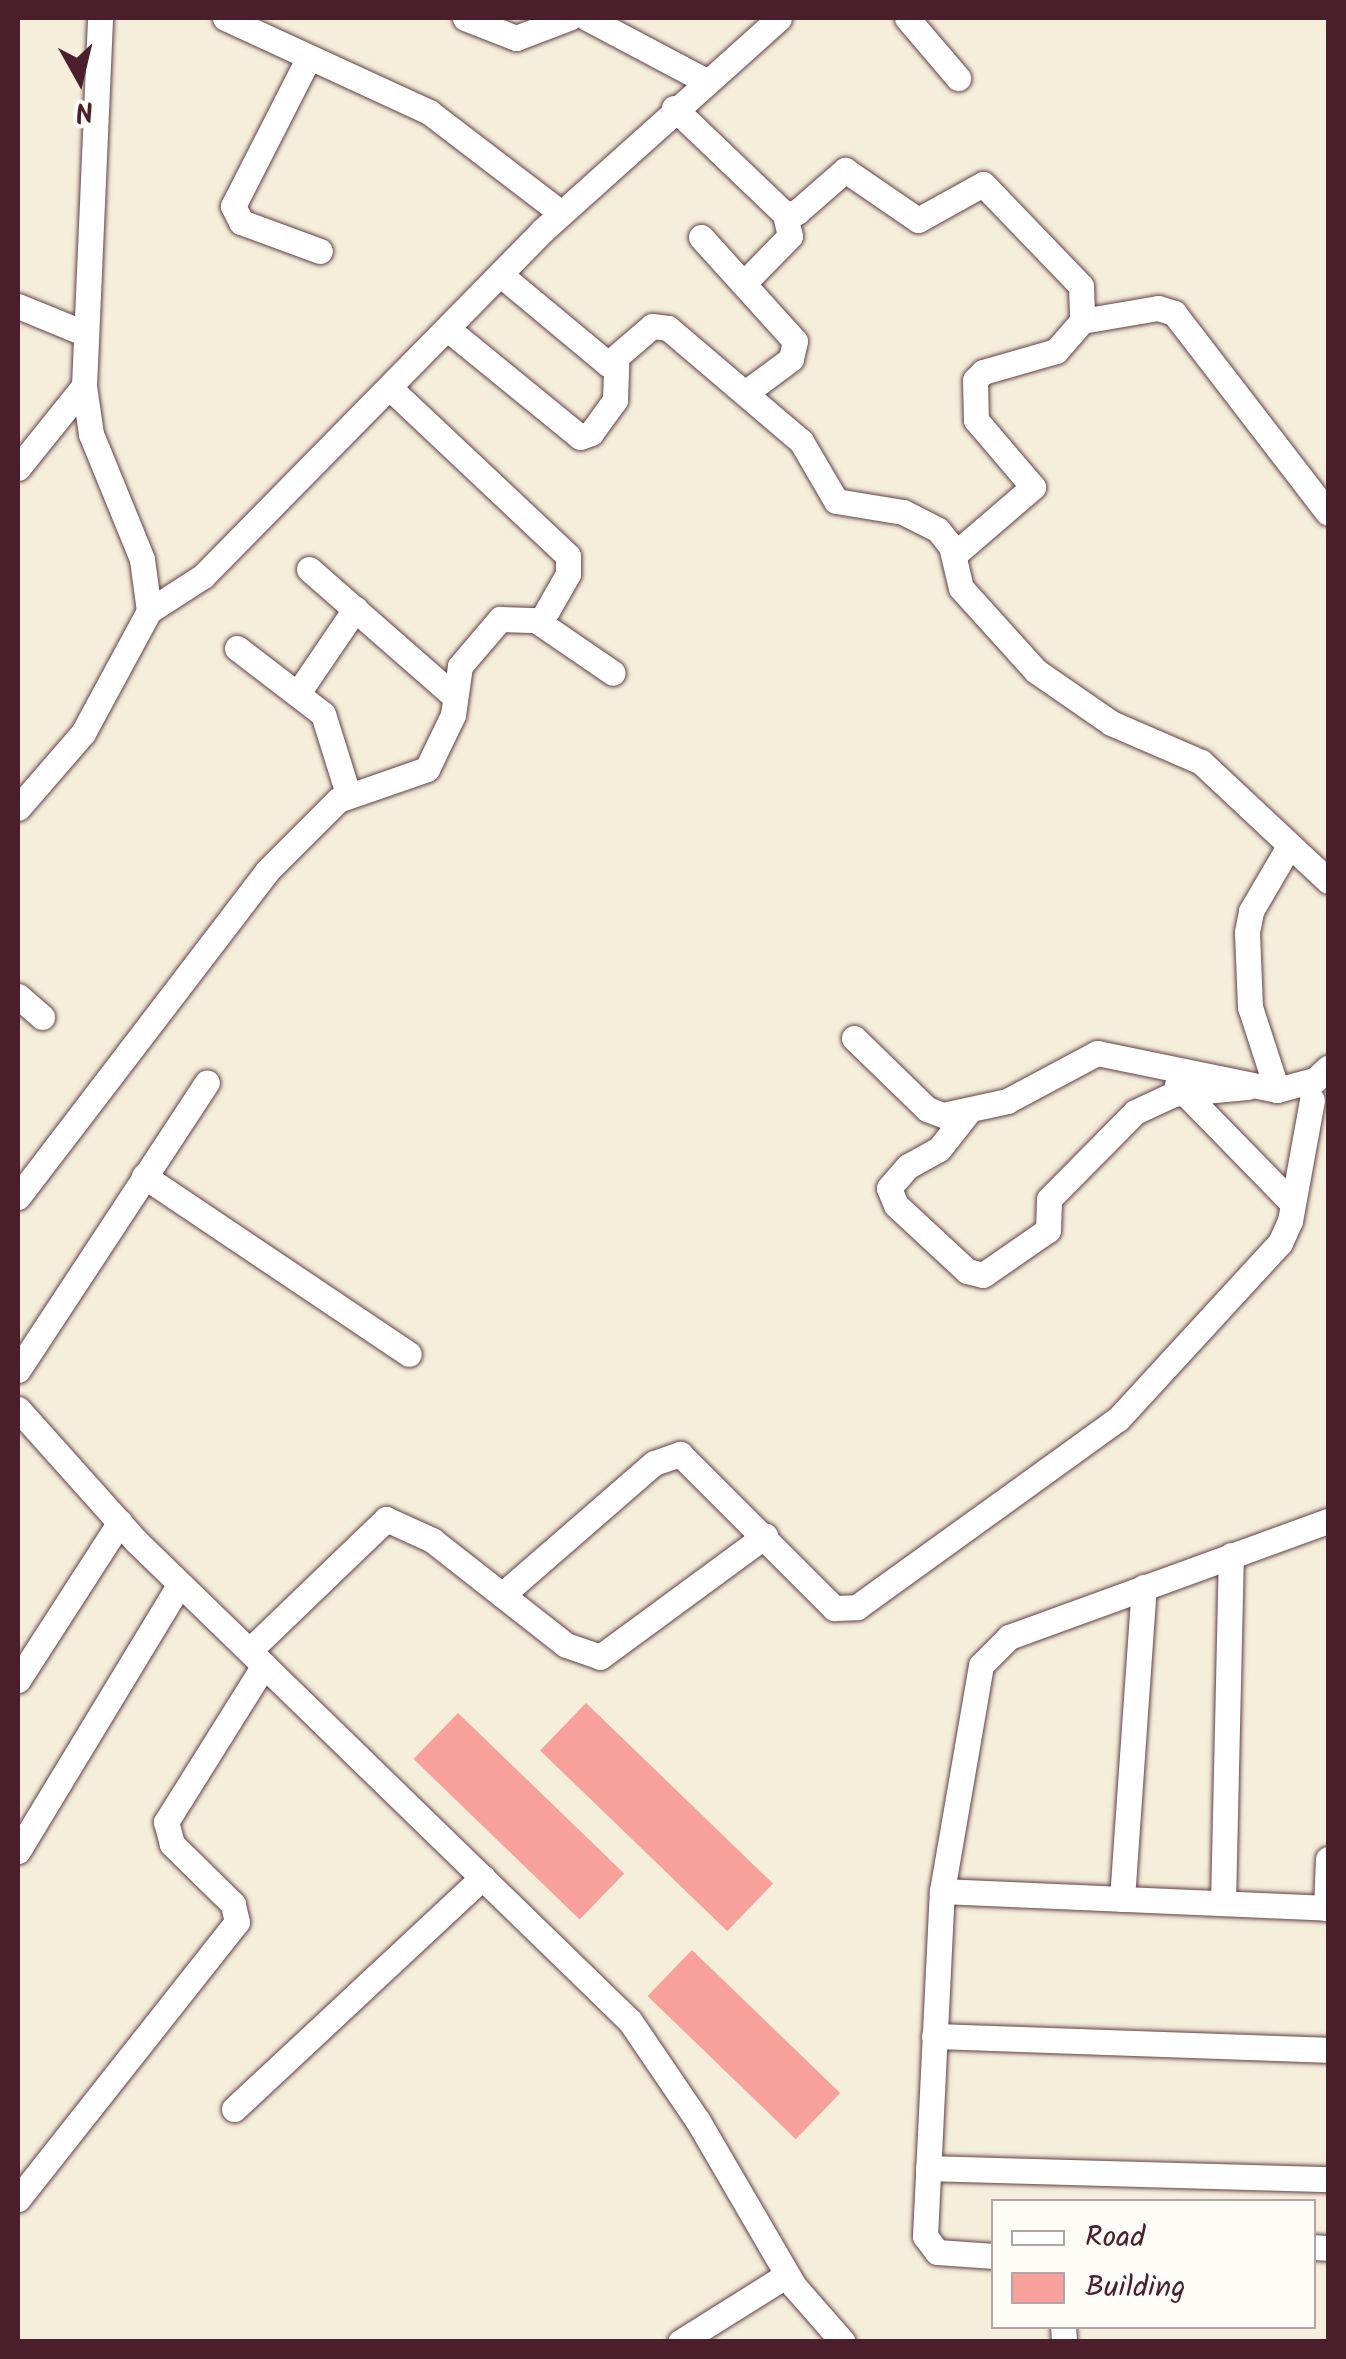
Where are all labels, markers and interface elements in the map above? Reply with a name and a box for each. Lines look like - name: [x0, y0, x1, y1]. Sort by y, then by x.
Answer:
- north arrow: [30, 30, 130, 130]
- text: N: [72, 87, 96, 134]
- legend: [991, 2199, 1316, 2329]
- text: Road: [1085, 2214, 1145, 2262]
- text: Building: [1085, 2264, 1185, 2312]

